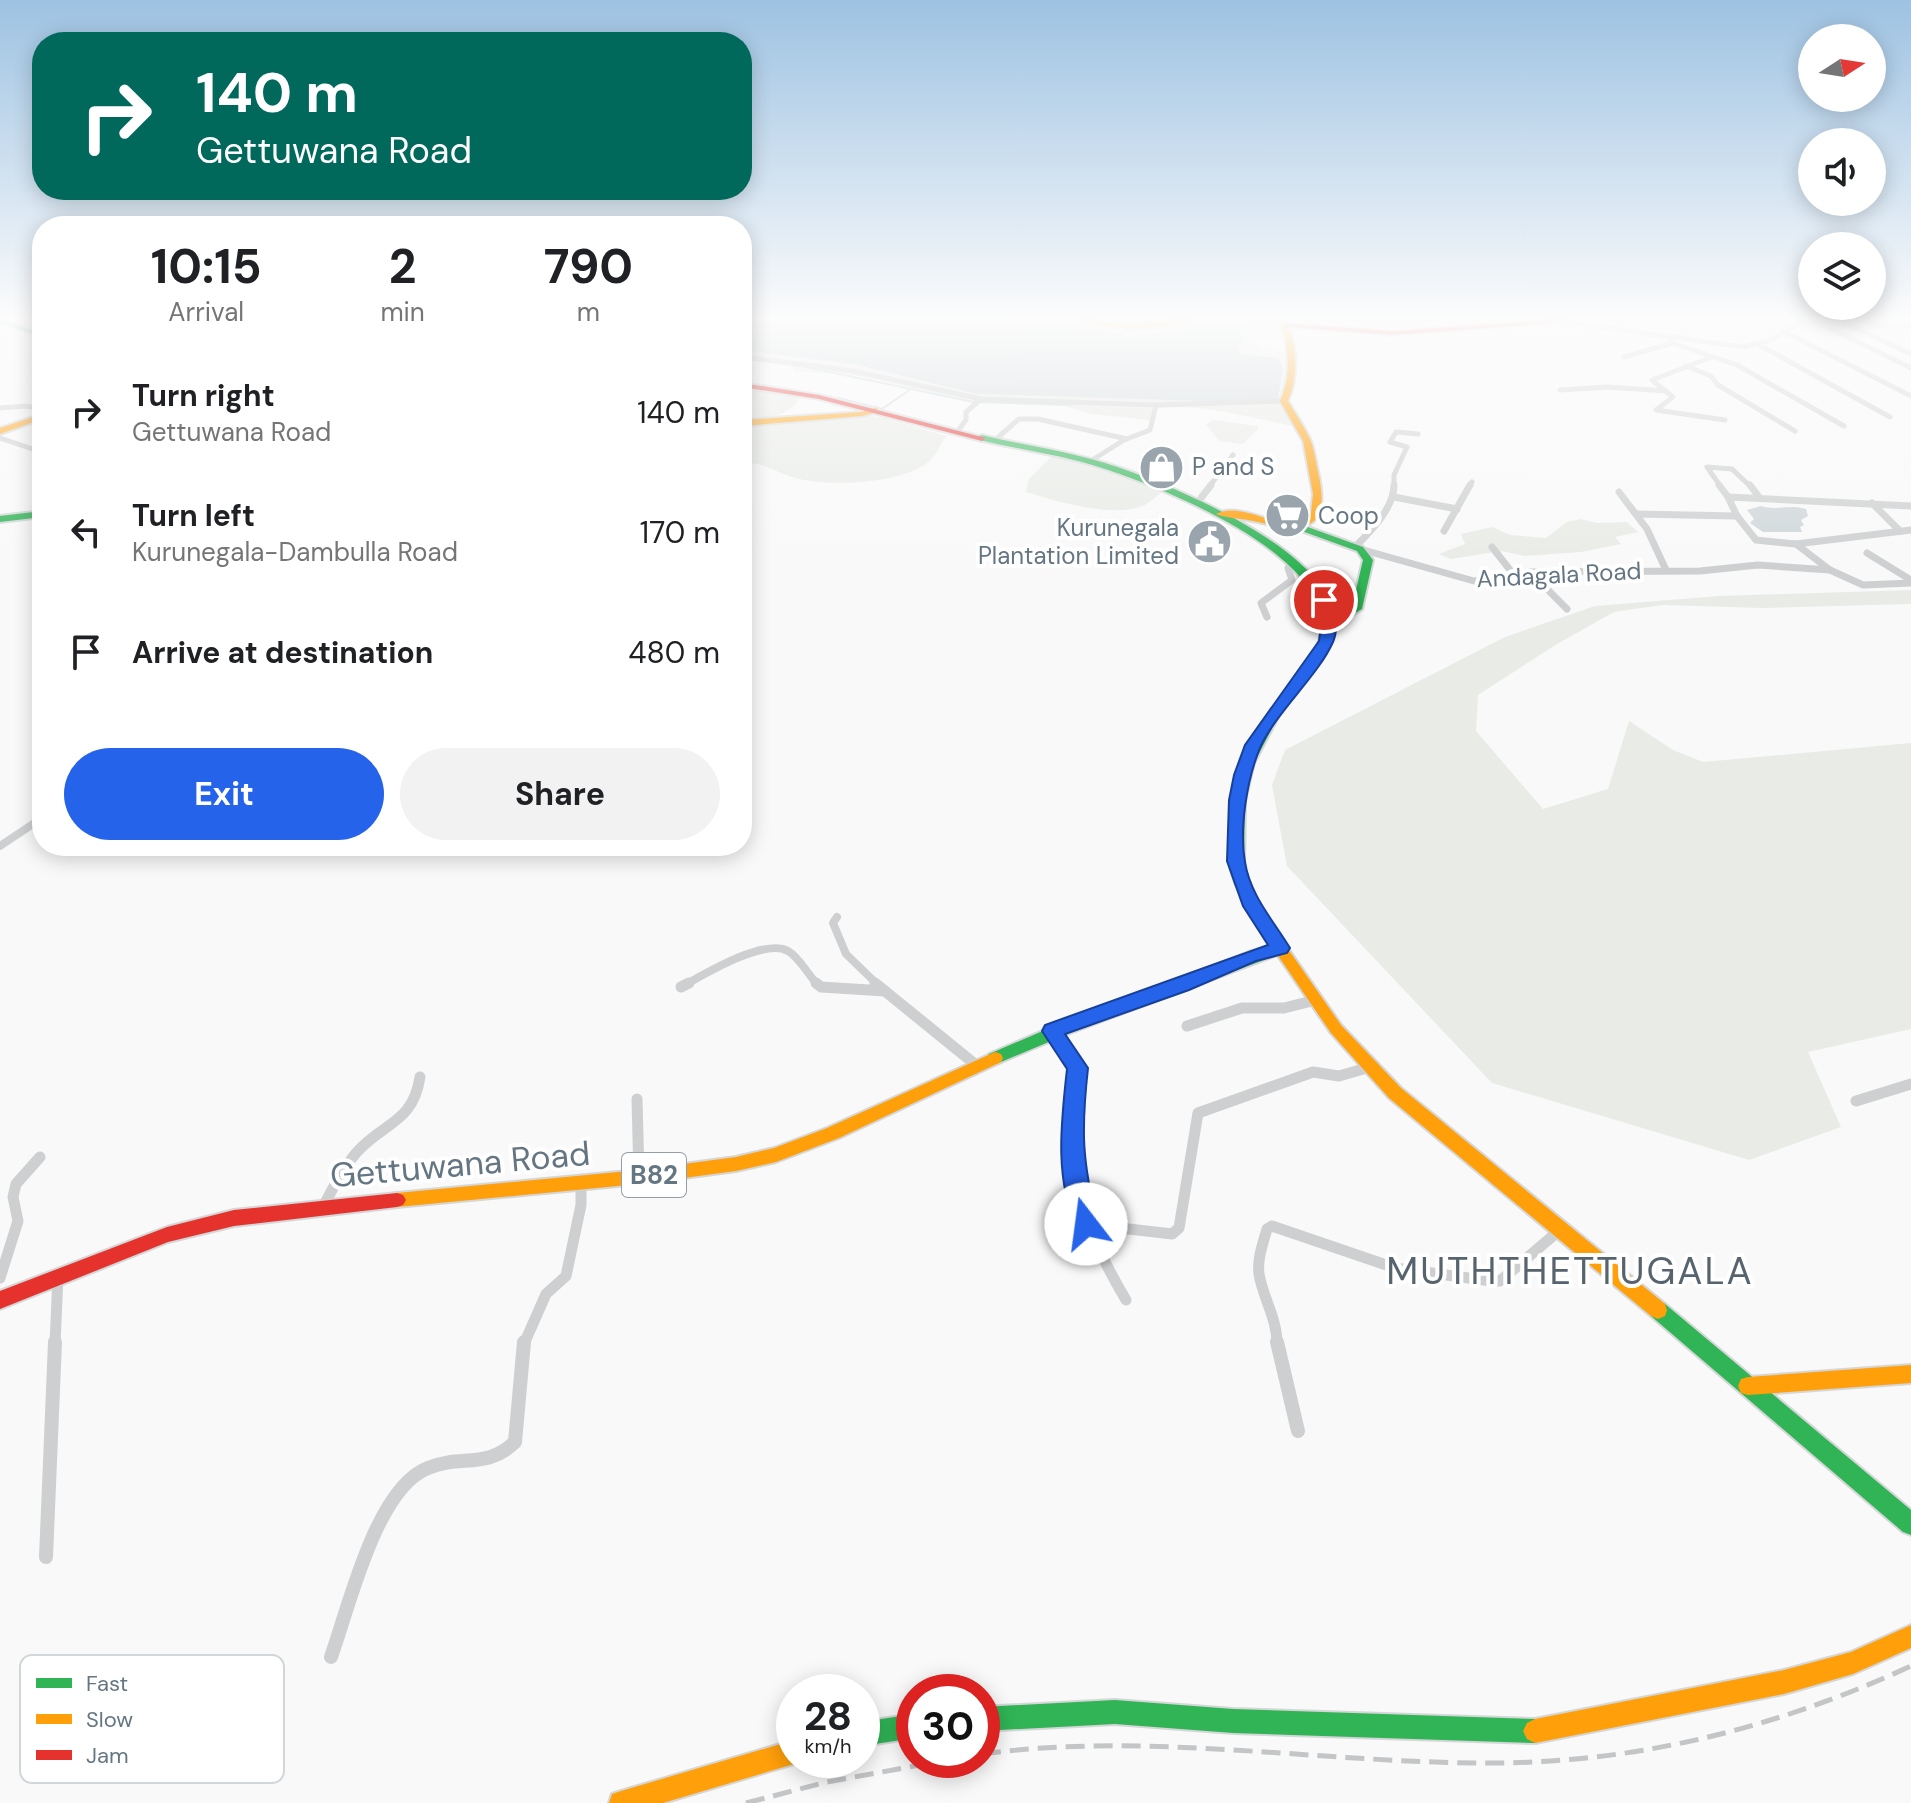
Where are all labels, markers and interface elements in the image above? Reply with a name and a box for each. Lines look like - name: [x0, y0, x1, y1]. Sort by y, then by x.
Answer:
- north arrow: [1798, 24, 1886, 112]
- map controls: [1798, 24, 1886, 320]
- text: 140 m: [196, 56, 358, 129]
- icon: right: [64, 64, 168, 168]
- text: Gettuwana Road: [196, 127, 472, 174]
- button: sound: [1798, 128, 1886, 216]
- button: layers: [1798, 232, 1886, 320]
- text: 10:15: [151, 235, 262, 298]
- text: 2: [389, 235, 416, 298]
- text: 790: [544, 235, 633, 298]
- text: Arrival: [168, 295, 244, 329]
- text: min: [380, 295, 425, 329]
- text: m: [577, 295, 600, 329]
- text: Turn right: [132, 376, 275, 415]
- icon: right: [64, 390, 108, 434]
- text: 140 m: [637, 393, 720, 432]
- text: Gettuwana Road: [132, 415, 331, 449]
- shop icon: P and S: [1137, 443, 1185, 491]
- place label: P and S: [1192, 451, 1275, 482]
- supermarket icon: Coop: [1263, 492, 1311, 540]
- text: Turn left: [132, 496, 255, 535]
- place label: Coop: [1318, 500, 1379, 531]
- icon: left: [64, 510, 108, 554]
- place label: Kurunegala Plantation Limited: [978, 512, 1179, 571]
- text: 170 m: [640, 513, 720, 552]
- public building icon: Kurunegala Plantation Limited: [1186, 518, 1234, 566]
- text: Kurunegala-Dambulla Road: [132, 535, 458, 569]
- street label: Andagala Road: [1476, 555, 1642, 594]
- pin: [1290, 566, 1358, 634]
- icon: arrive: [1302, 578, 1346, 622]
- icon: arrive: [64, 630, 108, 674]
- text: Arrive at destination: [132, 633, 433, 672]
- text: 480 m: [628, 633, 720, 672]
- button: Exit: [64, 748, 384, 840]
- button: Share: [400, 748, 720, 840]
- street label: Gettuwana Road: [328, 1131, 592, 1198]
- road number: B82: [622, 1153, 686, 1197]
- position arrow: [1044, 1182, 1128, 1266]
- district label: MUTHTHETTUGALA: [1386, 1246, 1754, 1296]
- legend: [20, 1655, 284, 1783]
- text: Fast: [86, 1669, 128, 1698]
- speed limit sign: 30: [896, 1674, 1000, 1778]
- text: 28: [804, 1690, 852, 1742]
- text: Slow: [86, 1705, 133, 1734]
- text: km/h: [804, 1733, 852, 1759]
- text: Jam: [86, 1741, 129, 1770]

